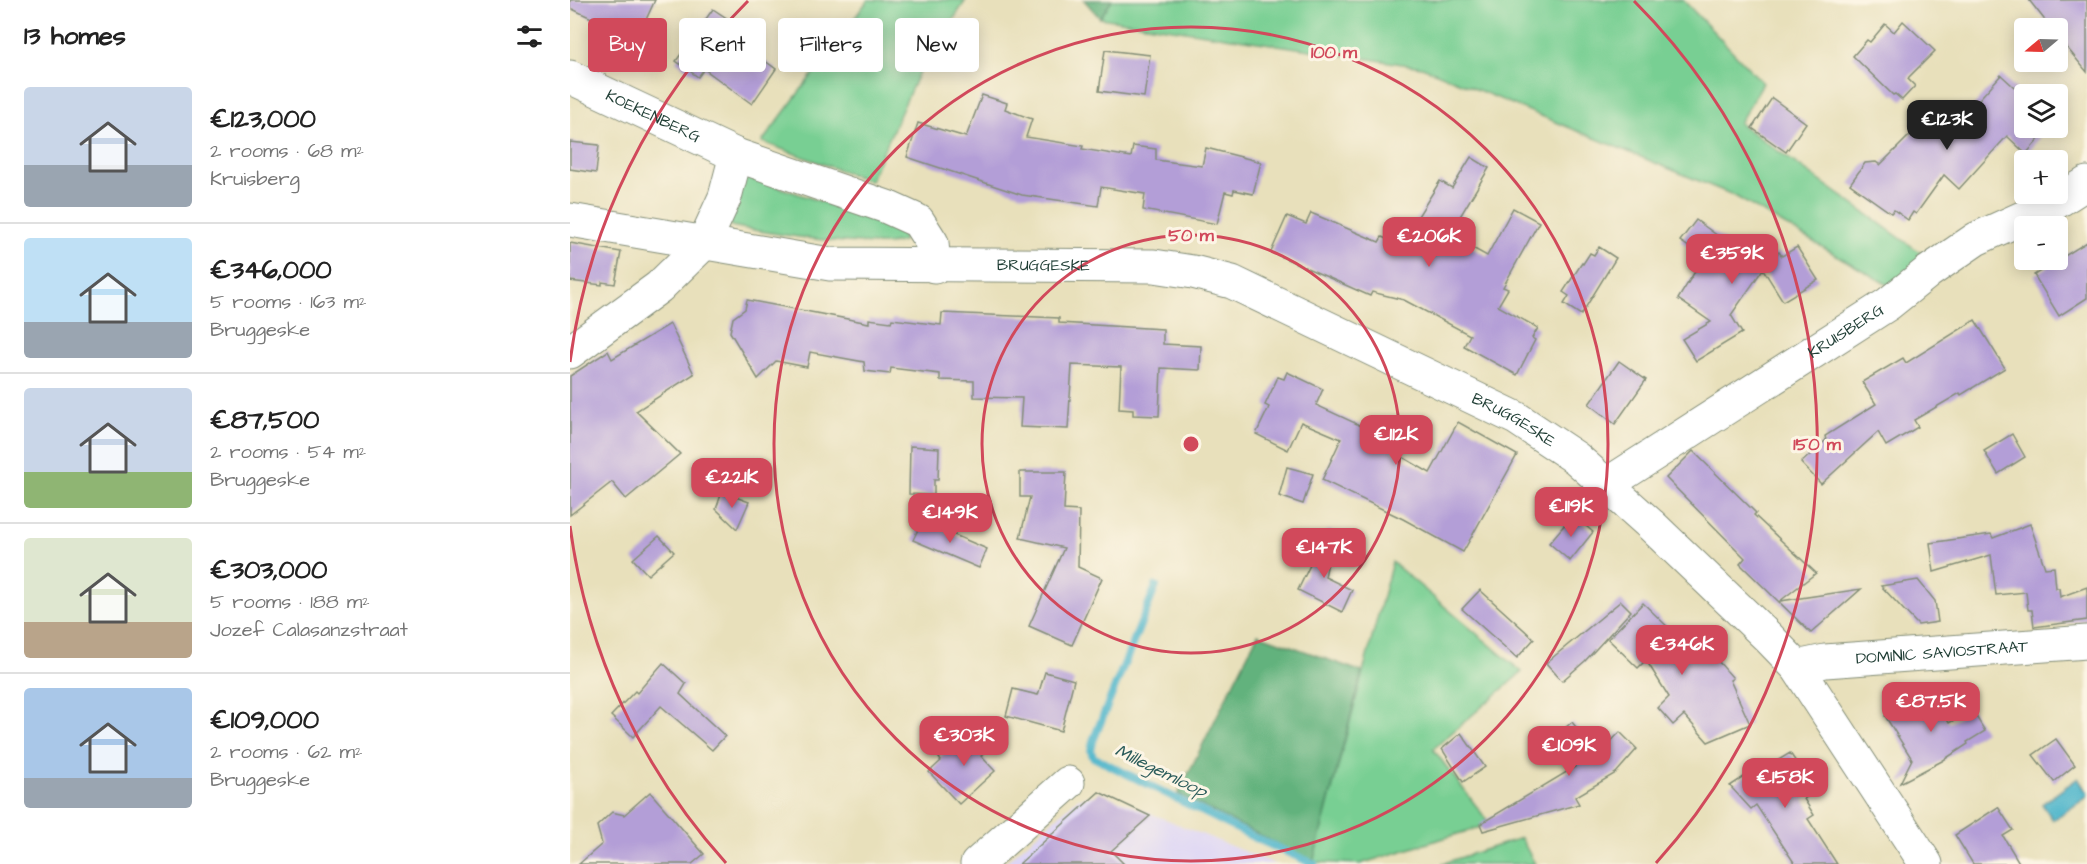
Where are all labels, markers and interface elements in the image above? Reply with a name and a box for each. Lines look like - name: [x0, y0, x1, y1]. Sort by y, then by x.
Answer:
- text: 13 homes: [24, 18, 126, 54]
- chip: Buy: [588, 18, 667, 72]
- chip: Rent: [679, 18, 766, 72]
- chip: Filters: [778, 18, 883, 72]
- chip: New: [895, 18, 979, 72]
- north arrow: [2014, 18, 2068, 72]
- map controls: [2014, 18, 2068, 270]
- icon: filters: [513, 20, 546, 53]
- text: 100 m: [1311, 40, 1358, 65]
- street label: KOEKENBERG: [602, 84, 704, 148]
- button: layers: [2014, 84, 2068, 138]
- pin: €123K: [1905, 100, 1989, 151]
- text: €123,000: [210, 101, 316, 137]
- text: €123K: [1921, 105, 1973, 133]
- icon: home: [72, 111, 144, 183]
- text: 2 rooms · 68 m²: [210, 137, 364, 165]
- button: +: [2014, 150, 2068, 204]
- text: Kruisberg: [210, 165, 300, 193]
- button: −: [2014, 216, 2068, 270]
- pin: €206K: [1387, 217, 1471, 268]
- text: €206K: [1397, 222, 1461, 250]
- text: 50 m: [1168, 223, 1215, 248]
- pin: €359K: [1690, 234, 1774, 285]
- text: €359K: [1700, 239, 1764, 267]
- text: €346,000: [210, 252, 332, 288]
- street label: BRUGGESKE: [997, 254, 1090, 277]
- icon: home: [72, 262, 144, 334]
- text: 5 rooms · 163 m²: [210, 288, 366, 316]
- street label: KRUISBERG: [1804, 299, 1888, 364]
- text: Bruggeske: [210, 316, 310, 344]
- street label: BRUGGESKE: [1468, 387, 1560, 452]
- text: €87,500: [210, 402, 319, 438]
- icon: home: [72, 412, 144, 484]
- pin: €112K: [1354, 415, 1438, 466]
- text: €112K: [1374, 420, 1418, 448]
- text: 150 m: [1793, 432, 1842, 457]
- centre of rings: [1181, 434, 1201, 454]
- text: 2 rooms · 54 m²: [210, 438, 366, 466]
- pin: €221K: [690, 458, 774, 509]
- text: €221K: [705, 463, 759, 491]
- text: Bruggeske: [210, 466, 310, 494]
- pin: €119K: [1529, 487, 1613, 538]
- text: €119K: [1549, 492, 1593, 520]
- pin: €149K: [908, 493, 992, 544]
- text: €149K: [922, 498, 978, 526]
- pin: €147K: [1282, 528, 1366, 579]
- text: €147K: [1296, 533, 1352, 561]
- text: €303,000: [210, 552, 327, 588]
- icon: home: [72, 562, 144, 634]
- text: 5 rooms · 188 m²: [210, 588, 370, 616]
- text: Jozef Calasanzstraat: [210, 616, 408, 644]
- pin: €346K: [1640, 625, 1724, 676]
- text: €346K: [1650, 630, 1714, 658]
- street label: DOMINIC SAVIOSTRAAT: [1855, 635, 2029, 670]
- pin: €87.5K: [1882, 682, 1980, 733]
- text: €87.5K: [1896, 687, 1966, 715]
- text: €109,000: [210, 702, 319, 738]
- icon: home: [72, 712, 144, 784]
- pin: €303K: [922, 716, 1006, 767]
- text: €303K: [934, 721, 994, 749]
- pin: €109K: [1527, 726, 1611, 777]
- text: €109K: [1542, 731, 1596, 759]
- text: 2 rooms · 62 m²: [210, 738, 362, 766]
- water label: Millegemloop: [1111, 738, 1213, 806]
- pin: €158K: [1743, 758, 1827, 809]
- text: €158K: [1756, 763, 1814, 791]
- text: Bruggeske: [210, 766, 310, 794]

